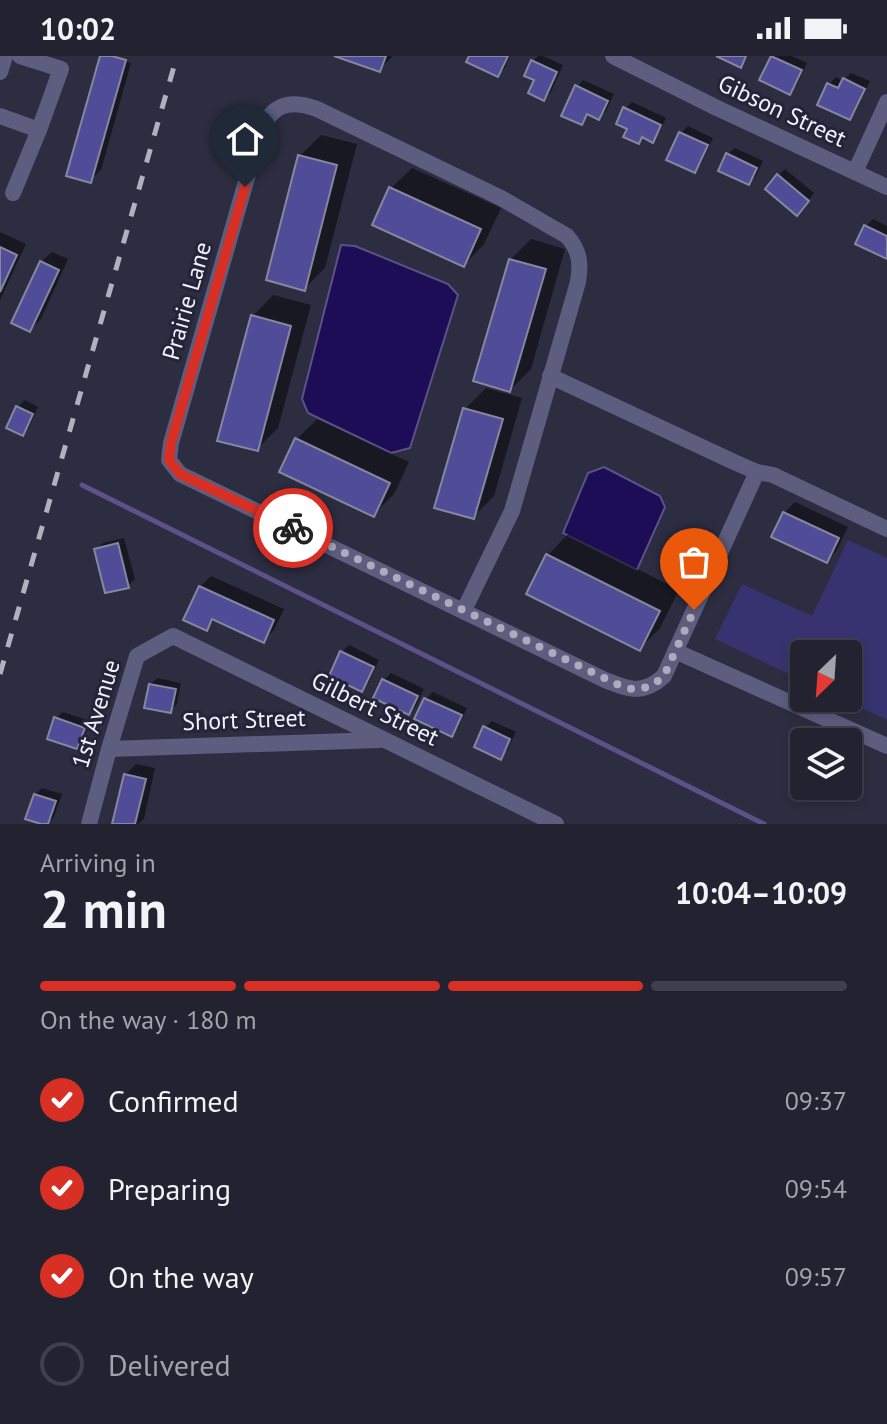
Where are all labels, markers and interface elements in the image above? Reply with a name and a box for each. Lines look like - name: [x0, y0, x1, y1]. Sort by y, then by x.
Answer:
- text: 10:02: [40, 9, 116, 48]
- street label: Gibson Street: [713, 67, 851, 154]
- pin: [211, 105, 279, 187]
- icon: home: [223, 117, 267, 161]
- street label: Prairie Lane: [155, 238, 218, 363]
- courier: [253, 488, 333, 568]
- icon: bike: [271, 506, 315, 550]
- pin: [660, 528, 728, 610]
- icon: bag: [672, 540, 716, 584]
- north arrow: [790, 640, 862, 712]
- map controls: [790, 640, 862, 800]
- street label: 1st Avenue: [64, 656, 127, 772]
- street label: Gilbert Street: [306, 664, 444, 753]
- street label: Short Street: [182, 702, 306, 737]
- button: layers: [790, 728, 862, 800]
- text: Arriving in: [40, 846, 156, 879]
- text: 10:04–10:09: [675, 873, 847, 912]
- text: 2 min: [40, 875, 167, 942]
- text: On the way · 180 m: [40, 1003, 257, 1036]
- icon: check: [40, 1078, 84, 1122]
- text: Confirmed: [108, 1081, 239, 1120]
- text: 09:37: [785, 1084, 847, 1117]
- icon: check: [40, 1166, 84, 1210]
- text: Preparing: [108, 1169, 231, 1208]
- text: 09:54: [785, 1172, 847, 1205]
- icon: check: [40, 1254, 84, 1298]
- text: On the way: [108, 1257, 254, 1296]
- text: 09:57: [785, 1260, 847, 1293]
- text: Delivered: [108, 1345, 231, 1384]

